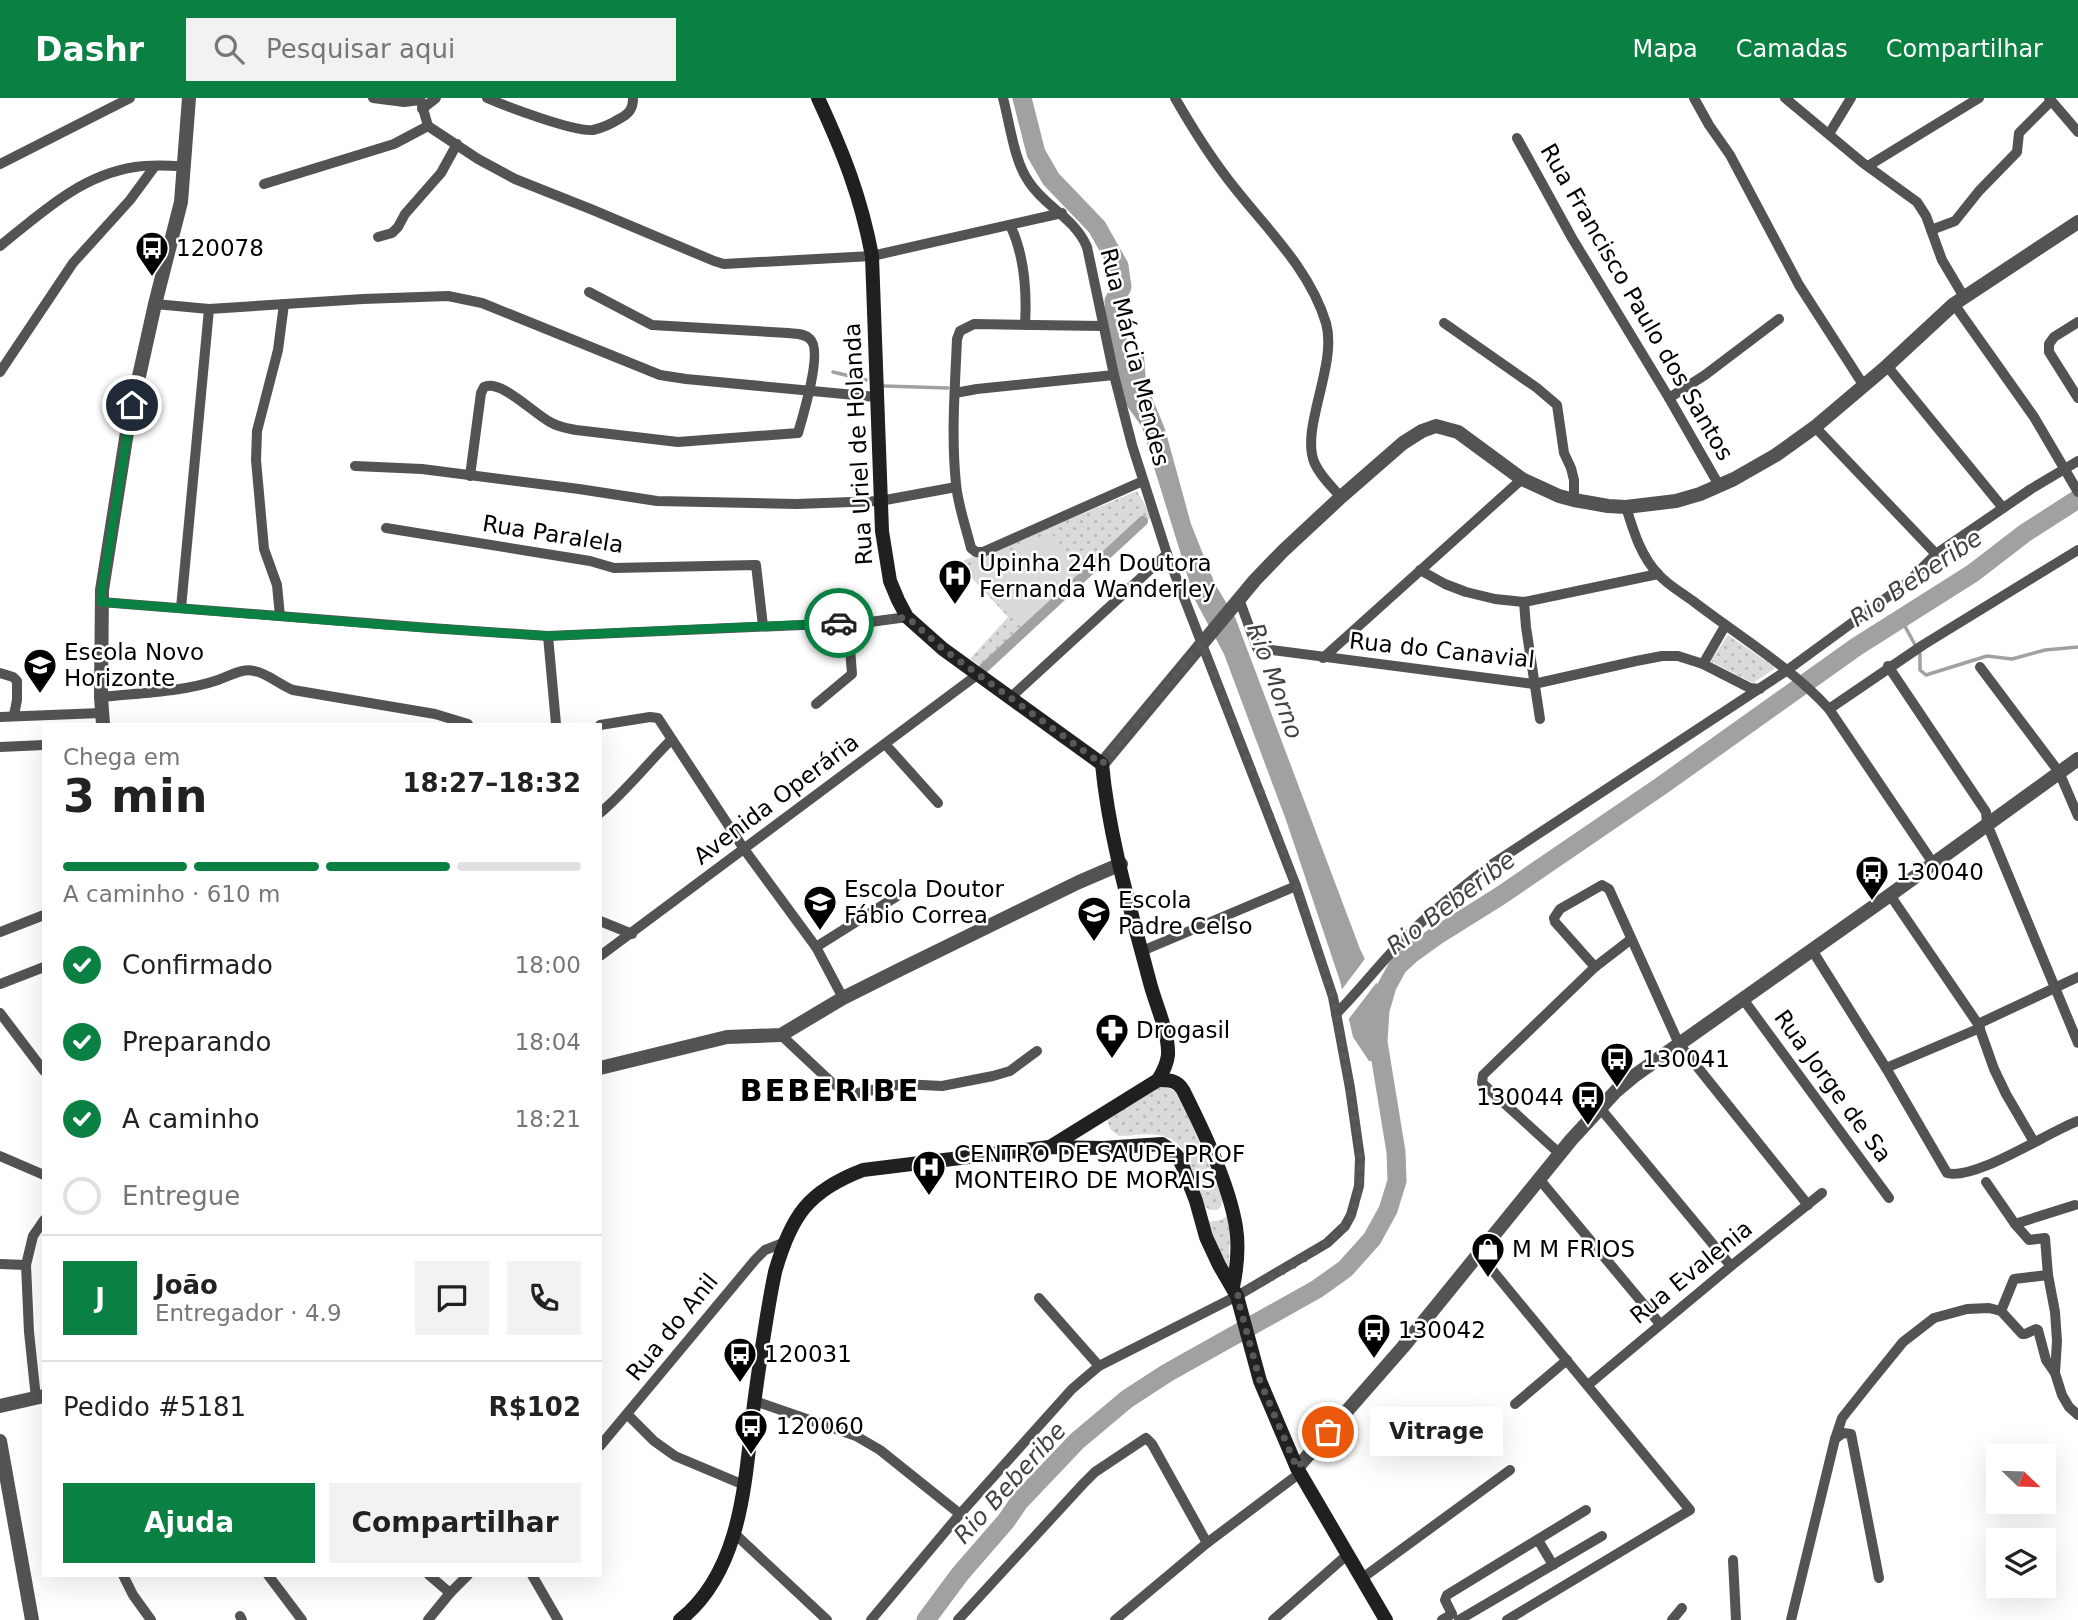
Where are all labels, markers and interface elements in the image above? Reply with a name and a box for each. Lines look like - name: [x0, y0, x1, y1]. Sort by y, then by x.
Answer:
- search box: [186, 18, 676, 81]
- text: Dashr: [35, 30, 144, 69]
- icon: search: [210, 30, 248, 68]
- text: Pesquisar aqui: [266, 34, 455, 64]
- text: Mapa: [1632, 35, 1698, 63]
- text: Camadas: [1736, 35, 1848, 63]
- text: Compartilhar: [1886, 35, 2043, 63]
- street label: Rua Francisco Paulo dos Santos: [1535, 139, 1739, 465]
- bus stop icon: 120078: [133, 229, 171, 278]
- place label: 120078: [176, 235, 264, 261]
- street label: Rua Márcia Mendes: [1095, 245, 1175, 469]
- street label: Rua Uriel de Holanda: [839, 322, 877, 566]
- pin: [102, 375, 162, 435]
- icon: home: [113, 386, 151, 424]
- street label: Rua Paralela: [481, 510, 625, 558]
- water label: Rio Beberibe: [1845, 523, 1987, 633]
- place label: Upinha 24h Doutora Fernanda Wanderley: [979, 550, 1216, 602]
- hospital icon: Upinha 24h Doutora Fernanda Wanderley: [936, 557, 974, 606]
- courier: [804, 588, 874, 658]
- icon: car: [820, 604, 858, 642]
- water label: Rio Morno: [1241, 619, 1309, 743]
- street label: Rua do Canavial: [1348, 627, 1536, 673]
- place label: Escola Novo Horizonte: [64, 639, 204, 691]
- school or university icon: Escola Novo Horizonte: [21, 646, 59, 695]
- street label: Avenida Operária: [689, 729, 863, 869]
- text: Chega em: [63, 744, 180, 770]
- text: 18:27–18:32: [402, 768, 581, 798]
- text: 3 min: [63, 769, 207, 823]
- water label: Rio Beberibe: [1381, 846, 1521, 960]
- bus stop icon: 130040: [1853, 853, 1891, 902]
- place label: 130040: [1896, 859, 1984, 885]
- place label: Escola Doutor Fábio Correa: [844, 876, 1004, 928]
- text: A caminho · 610 m: [63, 881, 280, 907]
- school or university icon: Escola Doutor Fábio Correa: [801, 883, 839, 932]
- place label: Escola Padre Celso: [1118, 887, 1253, 939]
- school or university icon: Escola Padre Celso: [1075, 894, 1113, 943]
- icon: check: [63, 946, 101, 984]
- text: Confirmado: [122, 950, 273, 980]
- text: 18:00: [515, 952, 581, 978]
- street label: Rua Jorge de Sa: [1769, 1005, 1897, 1167]
- pharmacy icon: Drogasil: [1093, 1011, 1131, 1060]
- place label: Drogasil: [1136, 1017, 1230, 1043]
- icon: check: [63, 1023, 101, 1061]
- text: Preparando: [122, 1027, 271, 1057]
- text: 18:04: [515, 1029, 581, 1055]
- bus stop icon: 130041: [1598, 1040, 1636, 1089]
- place label: 130041: [1642, 1046, 1730, 1072]
- district label: BEBERIBE: [740, 1073, 920, 1108]
- bus stop icon: 130044: [1569, 1078, 1607, 1127]
- place label: 130044: [1476, 1084, 1564, 1110]
- icon: check: [63, 1100, 101, 1138]
- text: A caminho: [122, 1104, 260, 1134]
- text: 18:21: [515, 1106, 581, 1132]
- place label: CENTRO DE SAUDE PROF MONTEIRO DE MORAIS: [954, 1141, 1245, 1193]
- hospital icon: CENTRO DE SAUDE PROF MONTEIRO DE MORAIS: [910, 1148, 948, 1197]
- text: Entregue: [122, 1181, 240, 1211]
- street label: Rua Evalenia: [1625, 1215, 1757, 1329]
- shop icon: M M FRIOS: [1469, 1230, 1507, 1279]
- place label: M M FRIOS: [1512, 1236, 1635, 1262]
- button: chat: [415, 1261, 489, 1335]
- button: phone: [507, 1261, 581, 1335]
- street label: Rua do Anil: [621, 1268, 723, 1386]
- text: João: [155, 1270, 218, 1300]
- text: J: [95, 1283, 105, 1313]
- text: Entregador · 4.9: [155, 1300, 342, 1326]
- bus stop icon: 130042: [1355, 1311, 1393, 1360]
- place label: 130042: [1398, 1317, 1486, 1343]
- bus stop icon: 120031: [721, 1335, 759, 1384]
- place label: 120031: [764, 1341, 852, 1367]
- text: Pedido #5181: [63, 1392, 246, 1422]
- text: R$102: [489, 1392, 581, 1422]
- pin: [1298, 1402, 1358, 1462]
- bus stop icon: 120060: [732, 1407, 770, 1456]
- callout: Vitrage: [1370, 1408, 1503, 1456]
- place label: 120060: [776, 1413, 864, 1439]
- icon: bag: [1309, 1413, 1347, 1451]
- water label: Rio Beberibe: [948, 1417, 1072, 1549]
- text: Vitrage: [1389, 1418, 1484, 1444]
- north arrow: [1986, 1444, 2056, 1514]
- map controls: [1986, 1444, 2056, 1598]
- button: Ajuda: [63, 1483, 315, 1563]
- button: Compartilhar: [329, 1483, 581, 1563]
- button: layers: [1986, 1528, 2056, 1598]

